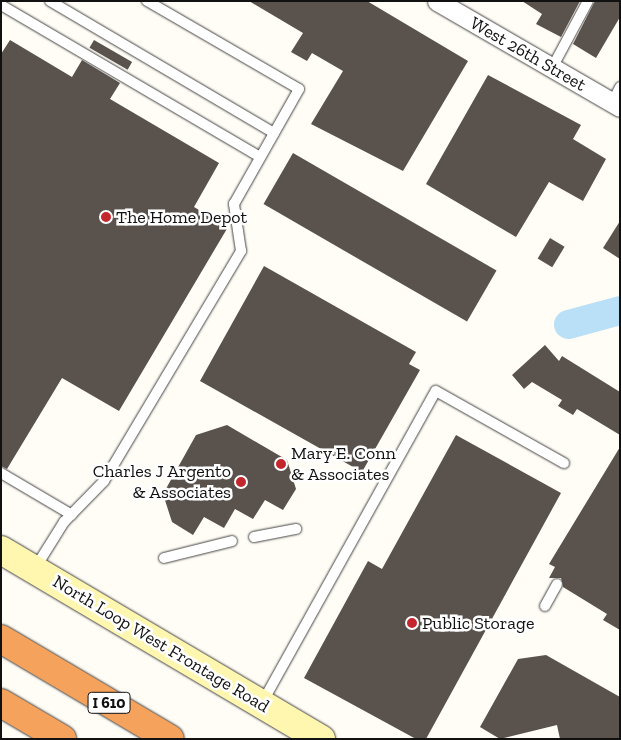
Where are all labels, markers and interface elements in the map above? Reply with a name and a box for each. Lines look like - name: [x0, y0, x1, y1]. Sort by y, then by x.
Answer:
- street label: West 26th Street: [466, 12, 590, 96]
- place label: The Home Depot: [116, 206, 247, 228]
- marker: The Home Depot: [100, 211, 112, 223]
- place label: Mary E. Conn & Associates: [291, 443, 396, 486]
- marker: Mary E. Conn & Associates: [275, 458, 287, 470]
- place label: Charles J Argento & Associates: [92, 461, 231, 504]
- marker: Charles J Argento & Associates: [235, 476, 247, 488]
- street label: North Loop West Frontage Road: [48, 570, 274, 718]
- place label: Public Storage: [422, 612, 534, 634]
- marker: Public Storage: [406, 617, 418, 629]
- road number: I 610: [86, 690, 132, 716]

